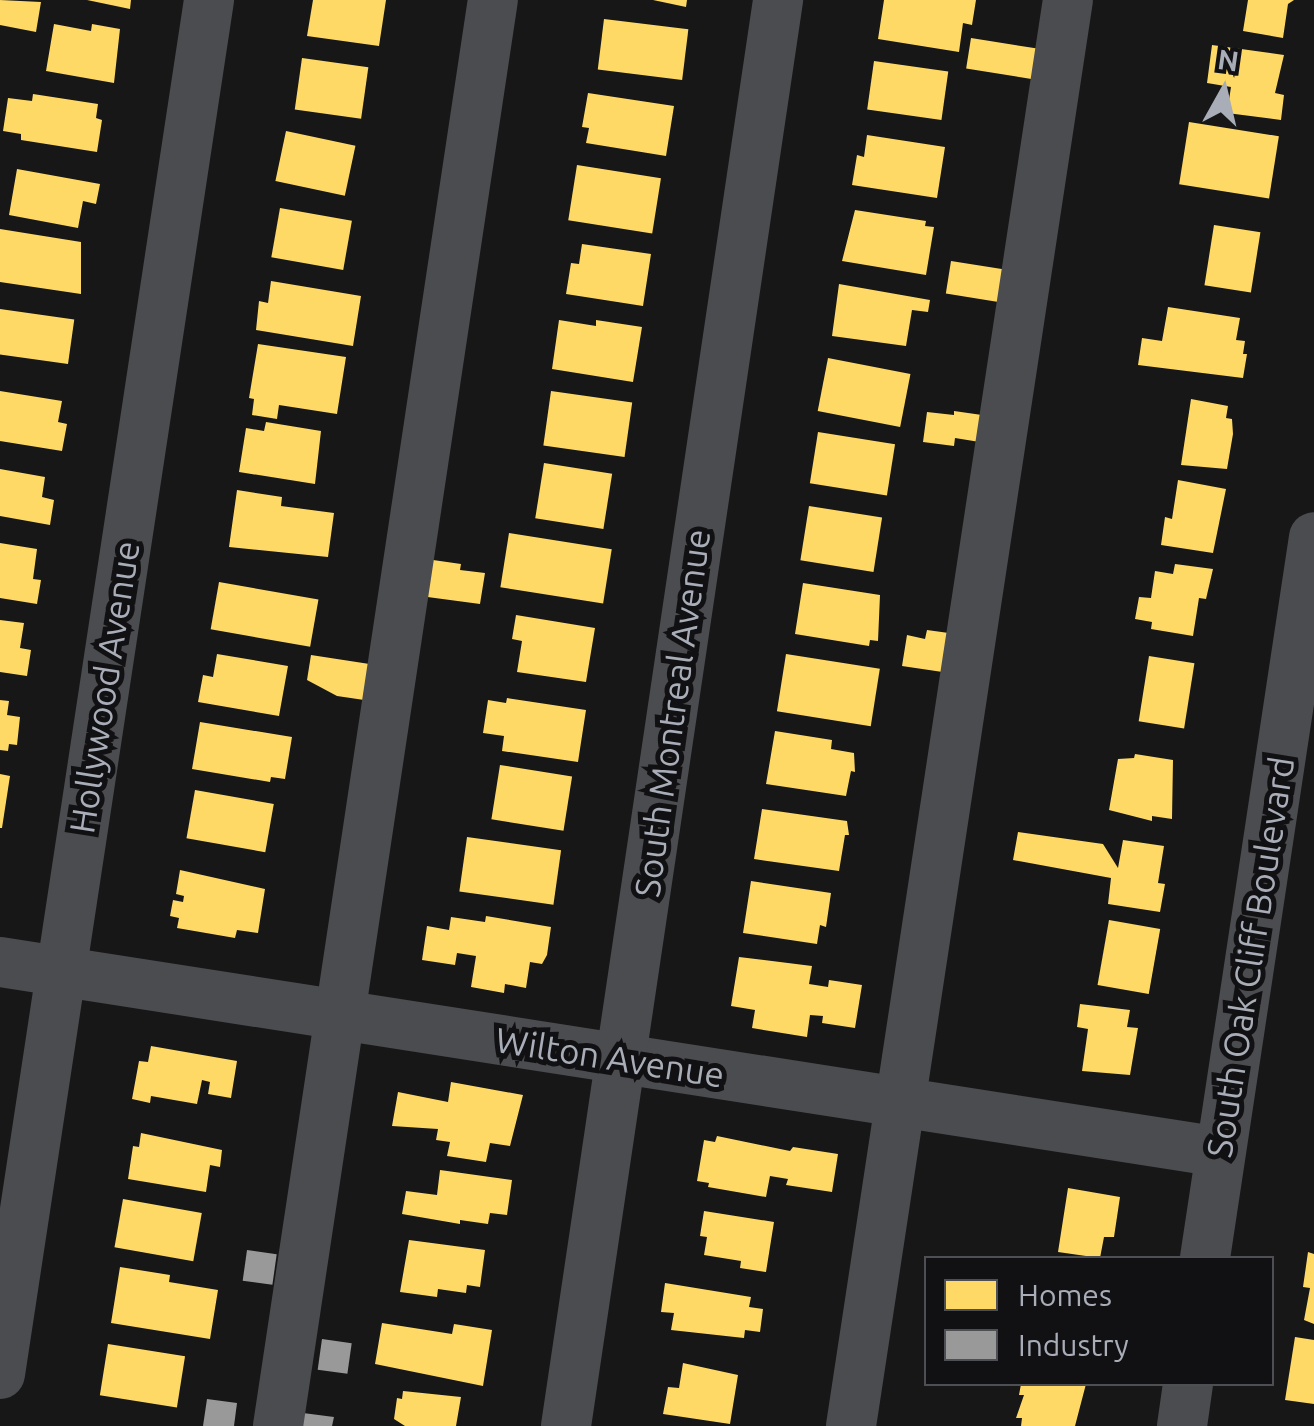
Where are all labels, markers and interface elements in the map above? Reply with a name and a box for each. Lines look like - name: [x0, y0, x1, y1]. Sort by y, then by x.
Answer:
- north arrow: [1174, 40, 1274, 140]
- text: N: [1216, 43, 1241, 77]
- street label: South Montreal Avenue: [625, 526, 719, 900]
- street label: Hollywood Avenue: [60, 538, 148, 836]
- street label: South Oak Cliff Boulevard: [1198, 754, 1302, 1160]
- street label: Wilton Avenue: [493, 1018, 727, 1096]
- legend: [924, 1256, 1274, 1386]
- text: Homes: [1018, 1278, 1112, 1312]
- text: Industry: [1018, 1328, 1129, 1362]

